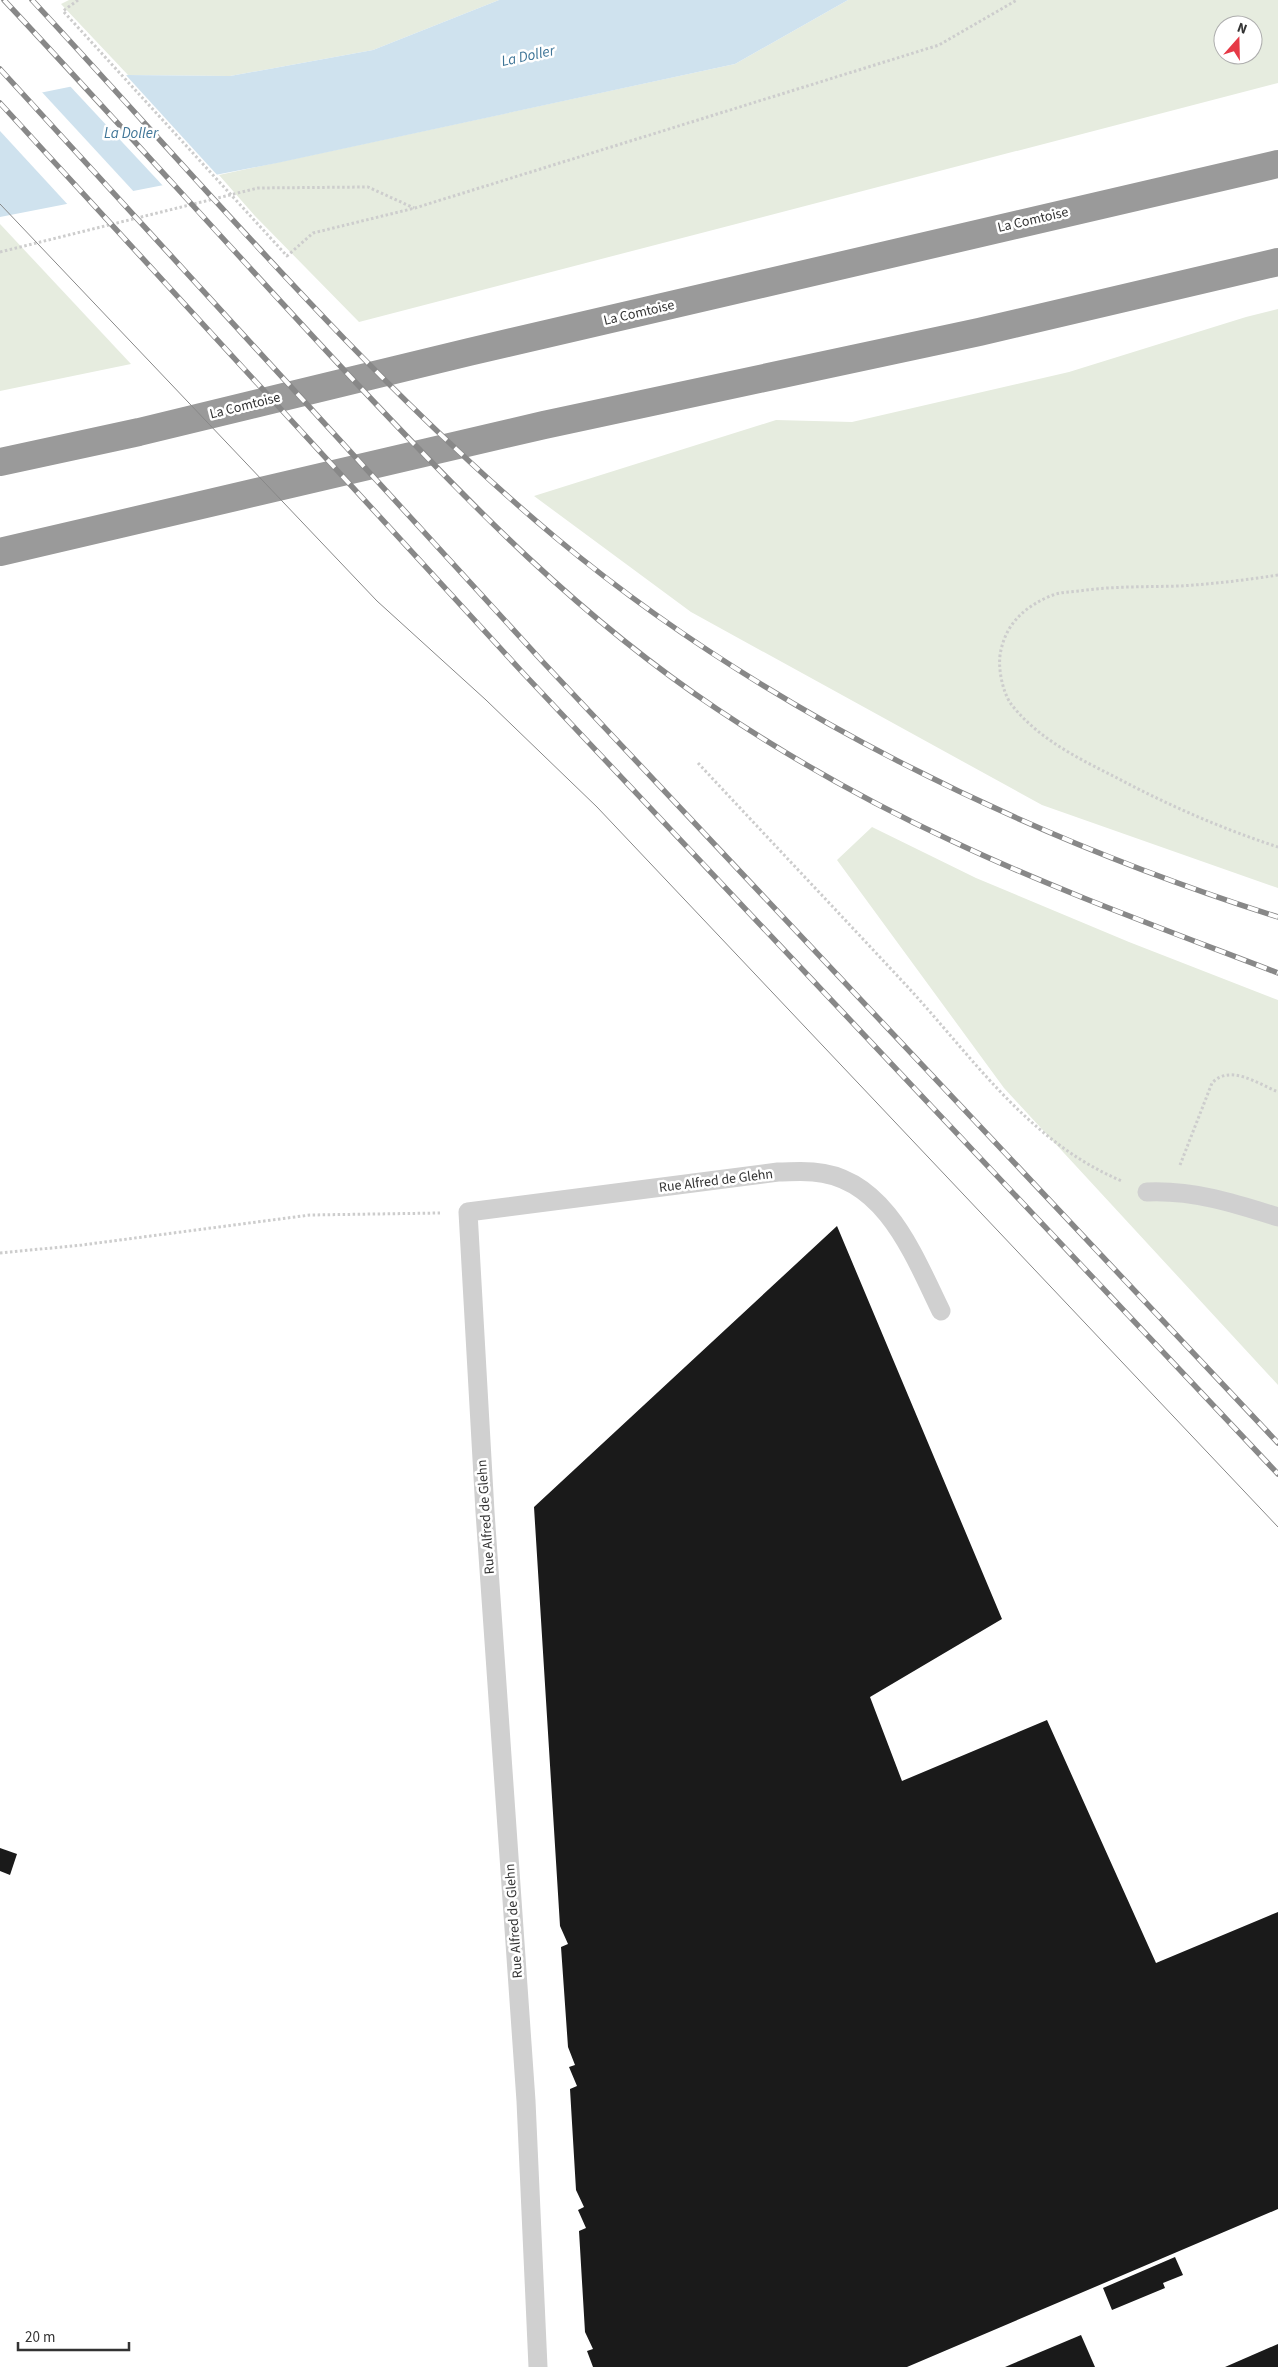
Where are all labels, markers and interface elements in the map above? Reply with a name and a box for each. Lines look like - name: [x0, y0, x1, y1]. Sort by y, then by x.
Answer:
- north arrow: [1213, 15, 1263, 65]
- text: N: [1234, 18, 1250, 40]
- water label: La Doller: [499, 40, 558, 72]
- water label: La Doller: [104, 123, 159, 144]
- street label: La Comtoise: [996, 202, 1070, 238]
- street label: La Comtoise: [602, 295, 676, 331]
- street label: La Comtoise: [208, 388, 283, 424]
- street label: Rue Alfred de Glehn: [658, 1164, 774, 1198]
- street label: Rue Alfred de Glehn: [472, 1459, 500, 1575]
- street label: Rue Alfred de Glehn: [500, 1863, 528, 1979]
- scale bar: [18, 2320, 129, 2352]
- text: 20 m: [25, 2327, 55, 2348]

